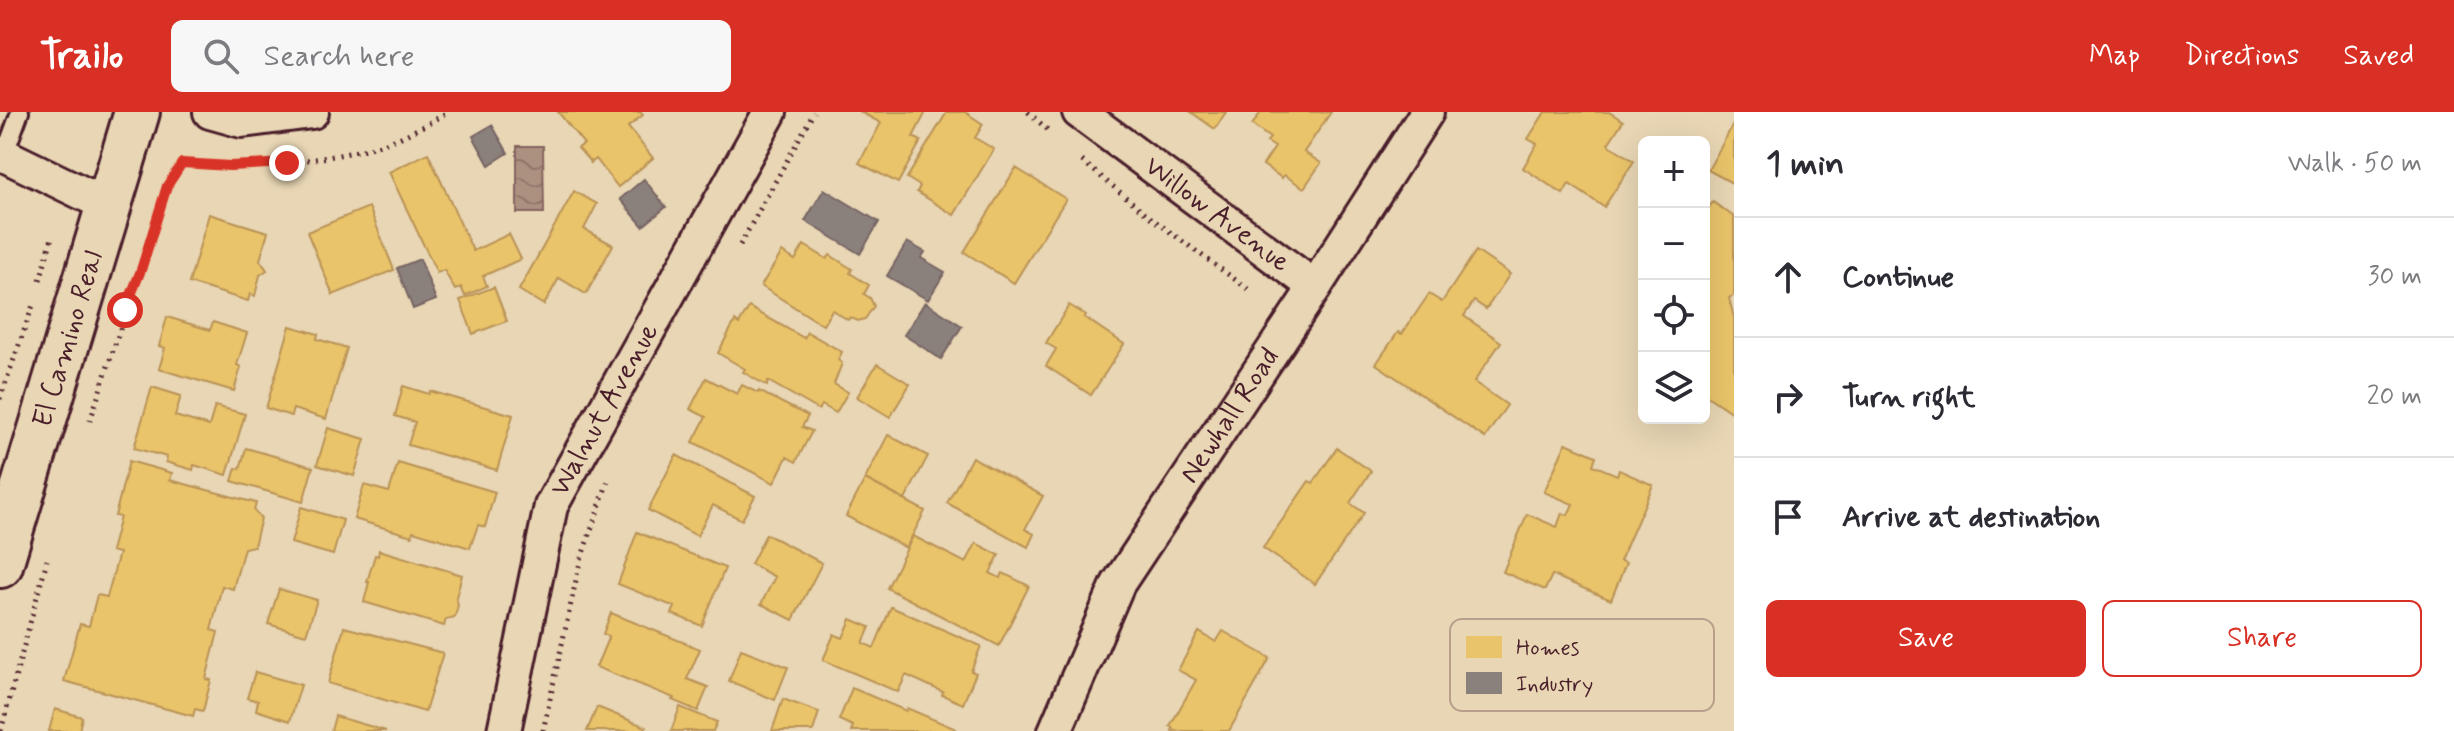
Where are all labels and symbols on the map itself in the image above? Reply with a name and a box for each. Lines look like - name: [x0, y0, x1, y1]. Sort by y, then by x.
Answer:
- route end: [269, 145, 305, 181]
- street label: Willow Avenue: [1137, 148, 1298, 281]
- street label: El Camino Real: [24, 247, 112, 432]
- route start: [107, 292, 143, 328]
- street label: Walnut Avenue: [542, 316, 668, 503]
- street label: Newhall Road: [1171, 341, 1288, 491]
- legend: [1450, 619, 1714, 711]
- text: Homes: [1516, 635, 1580, 663]
- text: Industry: [1516, 671, 1593, 699]

